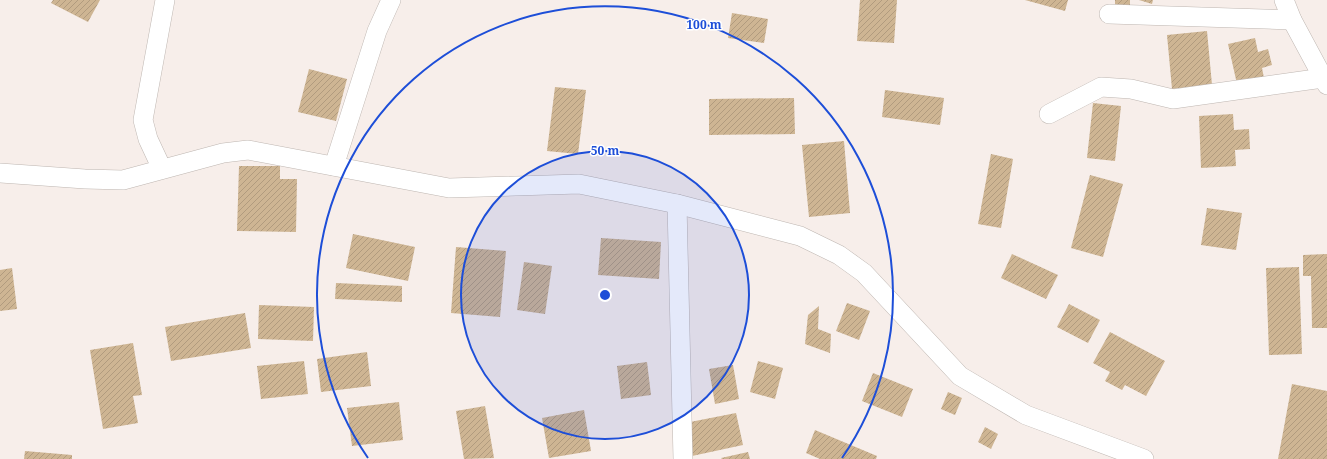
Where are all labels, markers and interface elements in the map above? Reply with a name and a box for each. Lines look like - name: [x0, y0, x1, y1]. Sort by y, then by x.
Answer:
- text: 100 m: [686, 16, 722, 33]
- text: 50 m: [591, 142, 619, 159]
- centre of rings: [598, 288, 612, 302]

